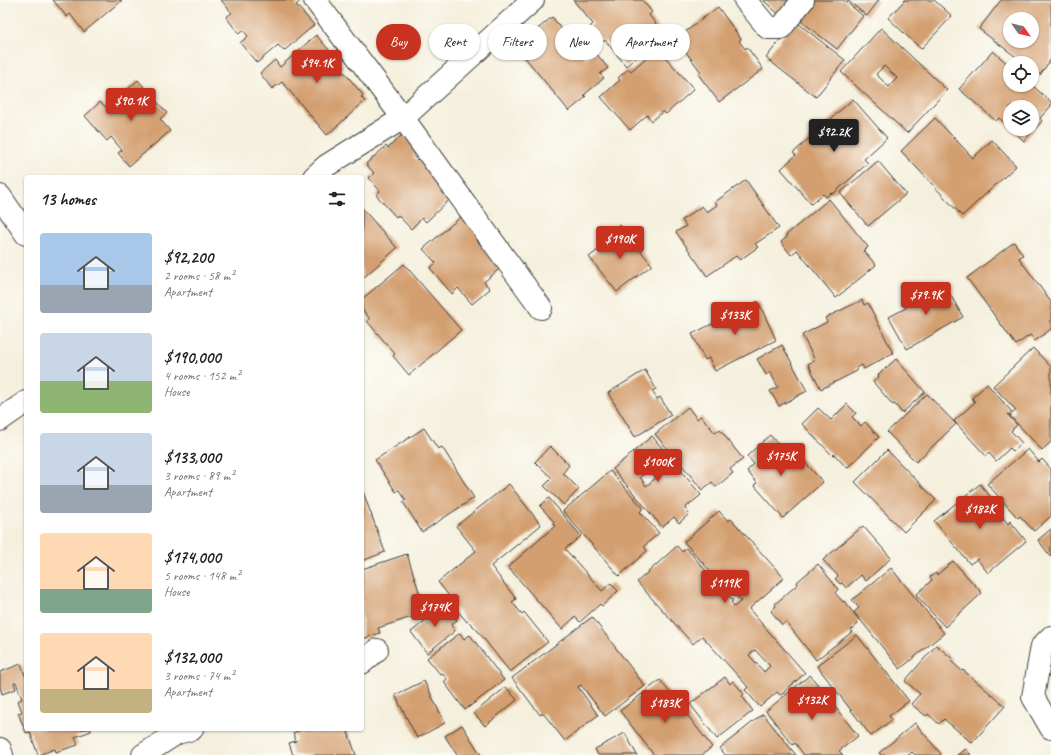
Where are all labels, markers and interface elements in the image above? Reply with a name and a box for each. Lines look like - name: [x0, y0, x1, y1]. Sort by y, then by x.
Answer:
- north arrow: [1003, 12, 1039, 48]
- map controls: [1003, 12, 1039, 136]
- chip: Buy: [376, 24, 421, 60]
- chip: Rent: [429, 24, 480, 60]
- chip: Filters: [488, 24, 547, 60]
- chip: New: [555, 24, 603, 60]
- chip: Apartment: [611, 24, 690, 60]
- pin: $94.1K: [284, 50, 350, 84]
- text: $94.1K: [301, 55, 333, 71]
- button: locate: [1003, 56, 1039, 92]
- pin: $90.1K: [98, 88, 164, 122]
- text: $90.1K: [115, 93, 147, 109]
- button: layers: [1003, 100, 1039, 136]
- pin: $92.2K: [801, 119, 867, 153]
- text: $92.2K: [818, 124, 850, 140]
- icon: filters: [326, 188, 348, 210]
- text: 13 homes: [40, 189, 96, 210]
- pin: $190K: [592, 226, 648, 260]
- text: $190K: [605, 231, 635, 247]
- text: $92,200: [164, 247, 213, 268]
- icon: home: [72, 249, 120, 297]
- text: 2 rooms · 58 m²: [164, 268, 234, 284]
- pin: $79.9K: [893, 282, 959, 316]
- text: Apartment: [164, 284, 212, 300]
- text: $79.9K: [910, 287, 942, 303]
- pin: $133K: [707, 302, 763, 336]
- text: $133K: [720, 307, 750, 323]
- text: $190,000: [164, 347, 221, 368]
- icon: home: [72, 349, 120, 397]
- text: 4 rooms · 152 m²: [164, 368, 240, 384]
- text: House: [164, 384, 189, 400]
- pin: $175K: [753, 443, 809, 477]
- text: $133,000: [164, 447, 221, 468]
- text: $175K: [766, 448, 796, 464]
- icon: home: [72, 449, 120, 497]
- pin: $100K: [630, 449, 686, 483]
- text: $100K: [643, 454, 673, 470]
- text: 3 rooms · 89 m²: [164, 468, 234, 484]
- text: Apartment: [164, 484, 212, 500]
- pin: $182K: [952, 496, 1008, 530]
- text: $182K: [965, 501, 995, 517]
- text: $174,000: [164, 547, 221, 568]
- icon: home: [72, 549, 120, 597]
- text: 5 rooms · 148 m²: [164, 568, 240, 584]
- pin: $119K: [697, 570, 753, 604]
- text: $119K: [710, 575, 740, 591]
- text: House: [164, 584, 189, 600]
- pin: $174K: [407, 594, 463, 628]
- text: $174K: [420, 599, 450, 615]
- text: $132,000: [164, 647, 221, 668]
- icon: home: [72, 649, 120, 697]
- text: 3 rooms · 74 m²: [164, 668, 234, 684]
- text: Apartment: [164, 684, 212, 700]
- pin: $132K: [784, 687, 840, 721]
- pin: $183K: [637, 690, 693, 724]
- text: $132K: [797, 692, 827, 708]
- text: $183K: [650, 695, 680, 711]

